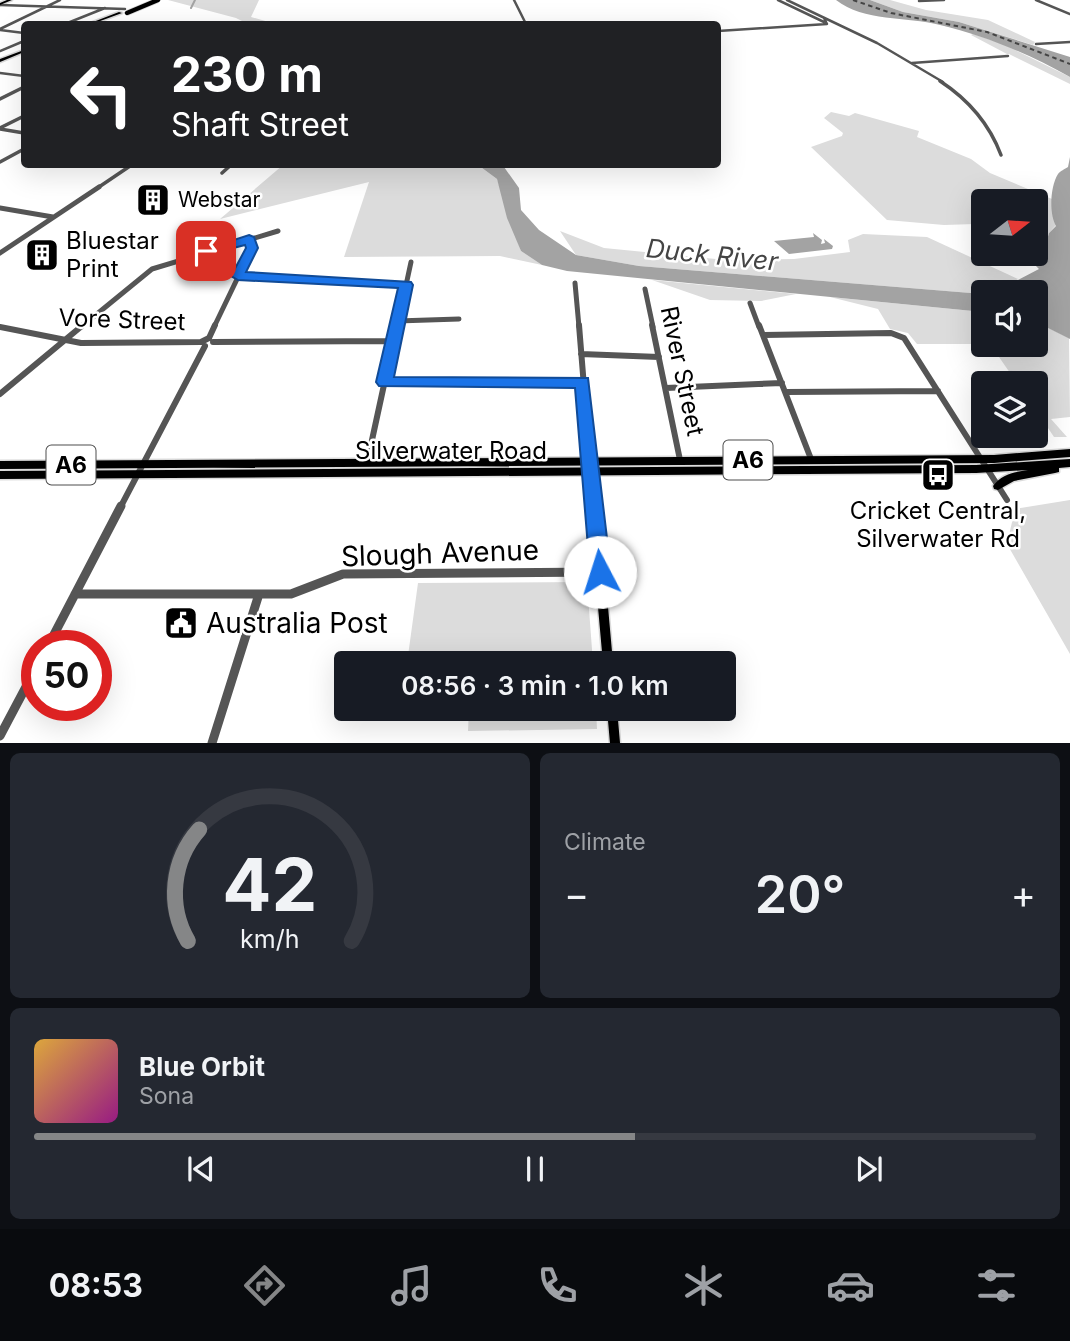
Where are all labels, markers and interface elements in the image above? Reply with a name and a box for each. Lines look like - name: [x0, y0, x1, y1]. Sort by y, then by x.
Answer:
- text: 230 m: [171, 45, 323, 104]
- icon: left: [56, 49, 147, 140]
- text: Shaft Street: [171, 105, 349, 144]
- building icon: Webstar: [134, 181, 172, 219]
- place label: Webstar: [178, 187, 261, 212]
- north arrow: [971, 189, 1048, 266]
- map controls: [971, 189, 1048, 448]
- pin: [176, 221, 236, 281]
- place label: Bluestar Print: [66, 226, 159, 283]
- icon: arrive: [187, 232, 225, 270]
- water label: Duck River: [645, 232, 781, 277]
- building icon: Bluestar Print: [23, 236, 61, 274]
- button: sound: [971, 280, 1048, 357]
- street label: Vore Street: [58, 303, 186, 336]
- street label: River Street: [655, 303, 710, 439]
- button: layers: [971, 371, 1048, 448]
- street label: Silverwater Road: [355, 436, 547, 465]
- road number: A6: [724, 440, 772, 480]
- road number: A6: [46, 446, 96, 485]
- bus stop icon: Cricket Central, Silverwater Rd: [919, 456, 957, 494]
- place label: Cricket Central, Silverwater Rd: [850, 496, 1026, 553]
- street label: Slough Avenue: [340, 533, 540, 573]
- position arrow: [563, 535, 637, 609]
- public building icon: Australia Post: [162, 604, 200, 642]
- place label: Australia Post: [206, 606, 388, 640]
- speed limit sign: 50: [21, 630, 112, 721]
- text: 08:56 · 3 min · 1.0 km: [401, 670, 669, 701]
- text: Climate: [564, 828, 646, 856]
- text: 42: [222, 841, 318, 930]
- text: 20°: [755, 863, 845, 926]
- text: −: [564, 871, 589, 917]
- text: +: [1011, 871, 1036, 917]
- text: km/h: [240, 924, 300, 954]
- text: Blue Orbit: [139, 1051, 265, 1082]
- text: Sona: [139, 1082, 194, 1110]
- icon: previous: [182, 1150, 220, 1188]
- icon: pause: [516, 1150, 554, 1188]
- icon: next: [850, 1150, 888, 1188]
- icon: directions: [240, 1261, 289, 1310]
- icon: music: [387, 1261, 436, 1310]
- icon: phone: [533, 1261, 582, 1310]
- icon: climate: [679, 1261, 728, 1310]
- icon: car: [826, 1261, 875, 1310]
- icon: filters: [972, 1261, 1021, 1310]
- text: 08:53: [49, 1266, 143, 1305]

